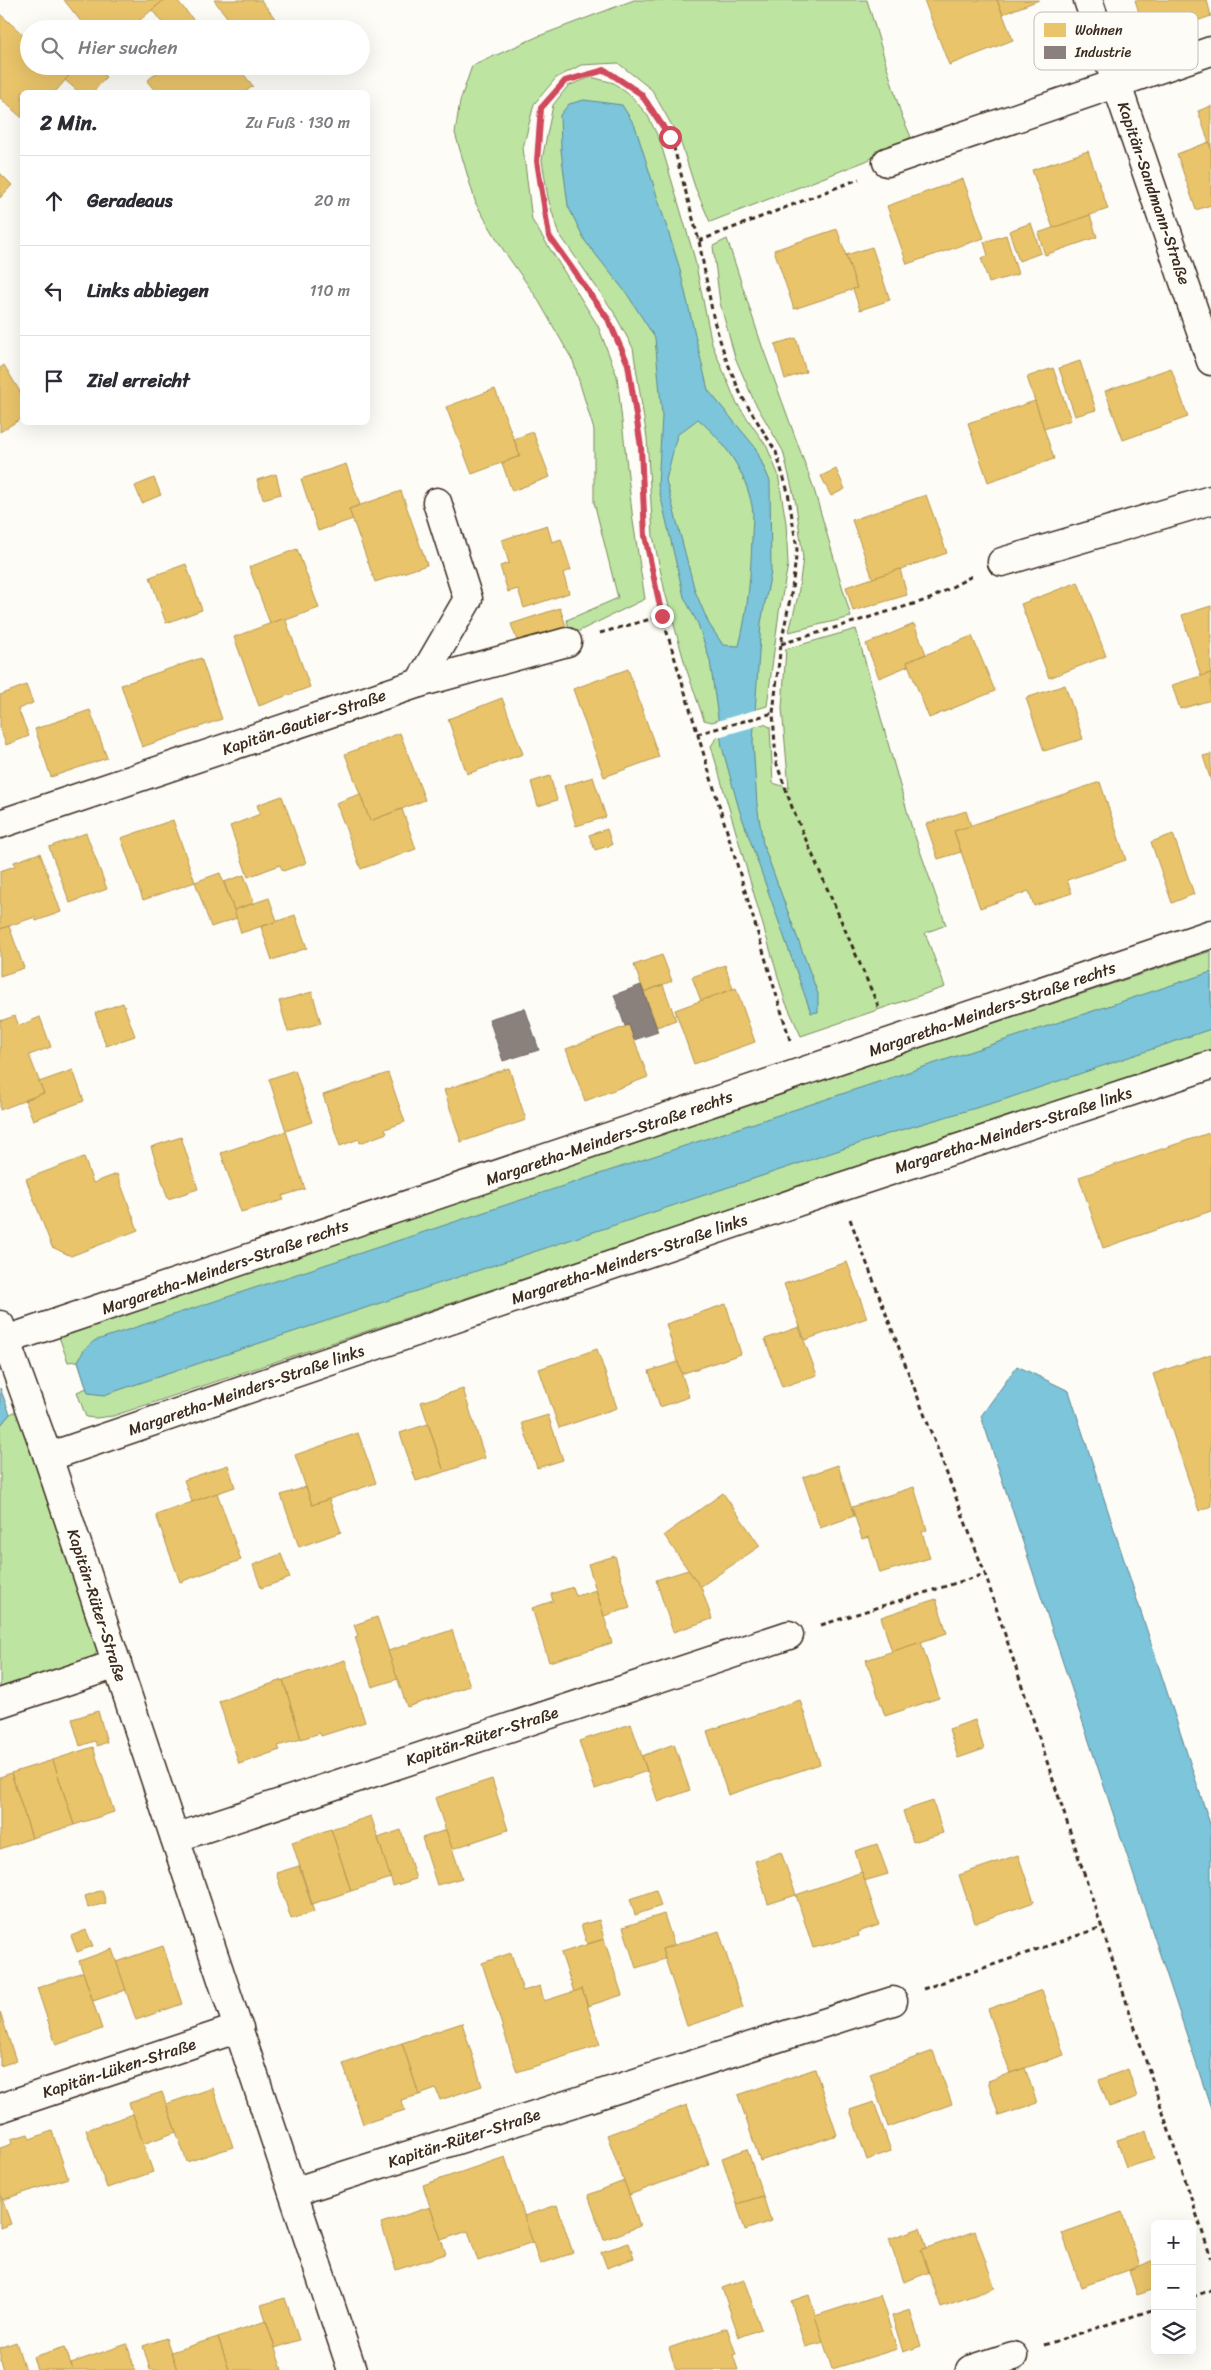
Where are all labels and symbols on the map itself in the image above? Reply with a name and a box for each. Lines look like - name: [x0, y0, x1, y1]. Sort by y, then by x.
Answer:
- legend: [1034, 12, 1198, 70]
- text: Wohnen: [1075, 18, 1123, 43]
- text: Industrie: [1074, 40, 1131, 65]
- street label: Kapitän-Sandmann-Straße: [1109, 97, 1199, 289]
- route start: [659, 126, 682, 149]
- route end: [651, 605, 674, 628]
- street label: Kapitän-Gautier-Straße: [218, 680, 390, 764]
- street label: Margaretha-Meinders-Straße rechts: [864, 953, 1120, 1065]
- street label: Margaretha-Meinders-Straße links: [891, 1078, 1136, 1182]
- street label: Margaretha-Meinders-Straße rechts: [481, 1082, 737, 1194]
- street label: Margaretha-Meinders-Straße links: [507, 1205, 751, 1313]
- street label: Margaretha-Meinders-Straße rechts: [97, 1211, 353, 1323]
- street label: Margaretha-Meinders-Straße links: [124, 1336, 368, 1444]
- street label: Kapitän-Rüter-Straße: [59, 1525, 135, 1685]
- street label: Kapitän-Rüter-Straße: [402, 1698, 562, 1774]
- street label: Kapitän-Lüken-Straße: [38, 2029, 200, 2107]
- street label: Kapitän-Rüter-Straße: [384, 2100, 544, 2176]

